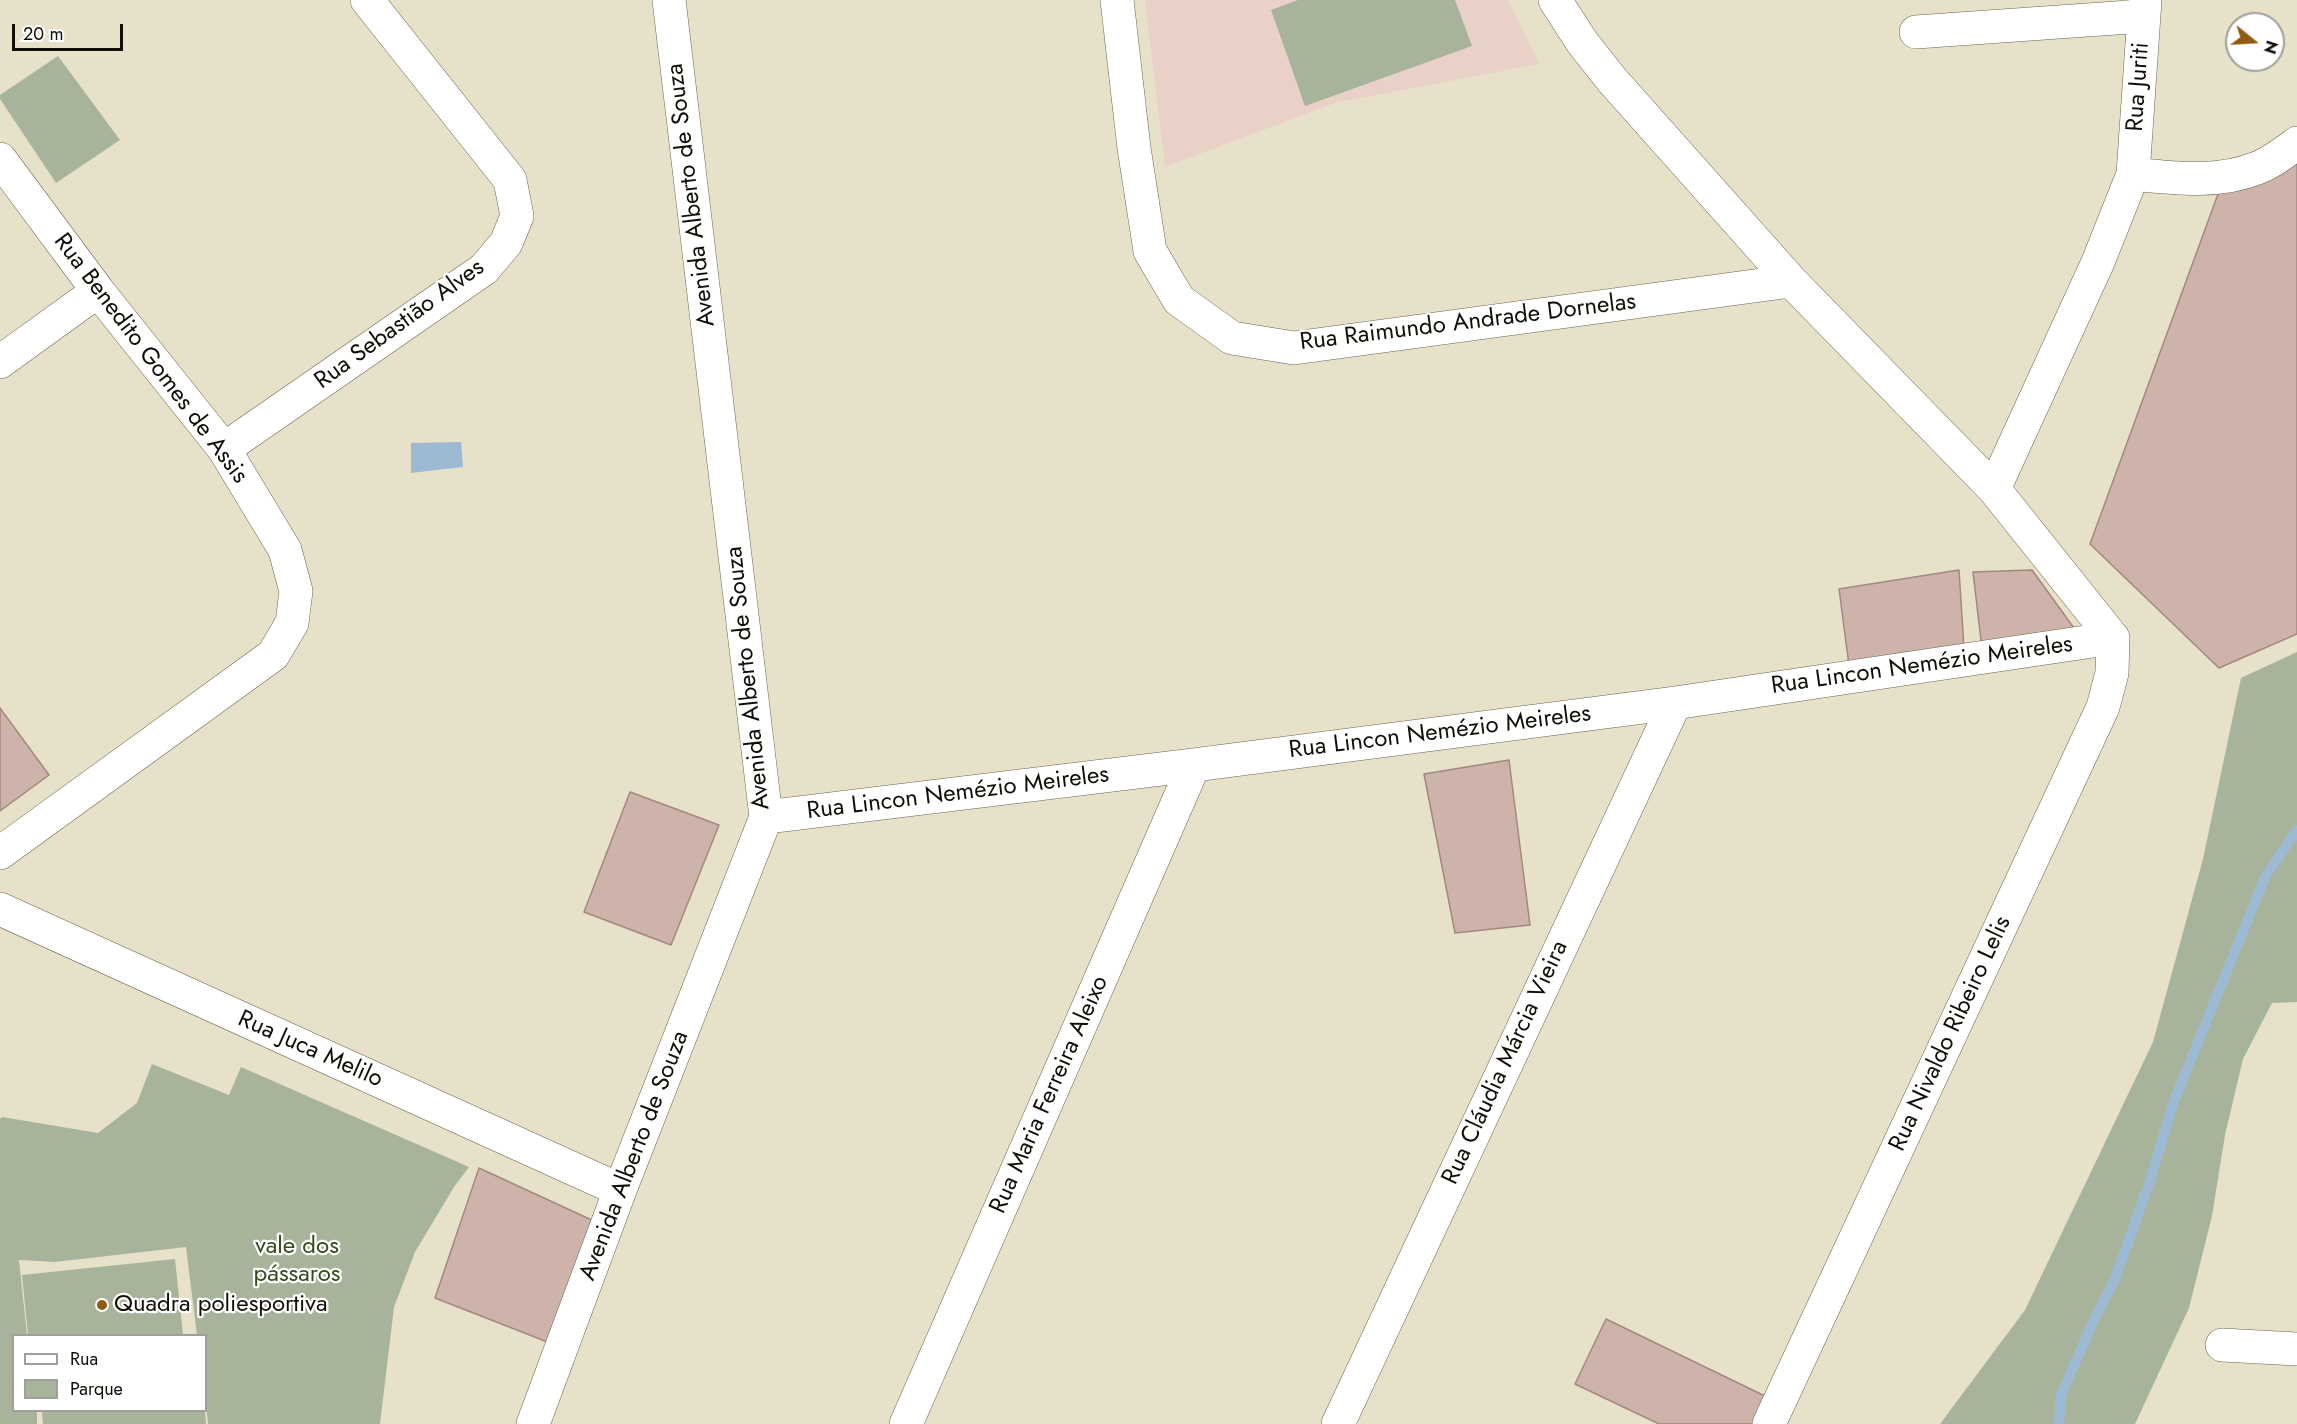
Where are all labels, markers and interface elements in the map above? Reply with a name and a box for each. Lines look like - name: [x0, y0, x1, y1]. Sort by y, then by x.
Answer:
- scale bar: [15, 12, 126, 50]
- north arrow: [2225, 12, 2285, 72]
- text: 20 m: [23, 21, 63, 47]
- text: N: [2258, 37, 2284, 57]
- street label: Rua Juriti: [2122, 41, 2156, 133]
- street label: Avenida Alberto de Souza: [662, 62, 722, 328]
- street label: Rua Benedito Gomes de Assis: [47, 228, 253, 490]
- street label: Rua Sebastião Alves: [310, 254, 490, 396]
- street label: Rua Raimundo Andrade Dornelas: [1298, 288, 1638, 358]
- street label: Avenida Alberto de Souza: [721, 545, 777, 811]
- street label: Rua Lincon Nemézio Meireles: [1769, 631, 2075, 701]
- street label: Rua Lincon Nemézio Meireles: [1287, 700, 1593, 766]
- street label: Rua Lincon Nemézio Meireles: [805, 761, 1111, 827]
- street label: Rua Nivaldo Ribeiro Lelis: [1884, 912, 2018, 1156]
- street label: Rua Cláudia Márcia Vieira: [1437, 937, 1575, 1189]
- street label: Rua Maria Ferreira Aleixo: [985, 972, 1115, 1218]
- street label: Rua Juca Melilo: [233, 1005, 387, 1095]
- street label: Avenida Alberto de Souza: [574, 1027, 696, 1285]
- park label: vale dos pássaros: [254, 1233, 340, 1289]
- place label: Quadra poliesportiva: [114, 1291, 327, 1319]
- marker: Quadra poliesportiva: [95, 1298, 109, 1312]
- legend: [12, 1334, 207, 1412]
- text: Rua: [70, 1346, 98, 1372]
- text: Parque: [70, 1376, 123, 1402]

